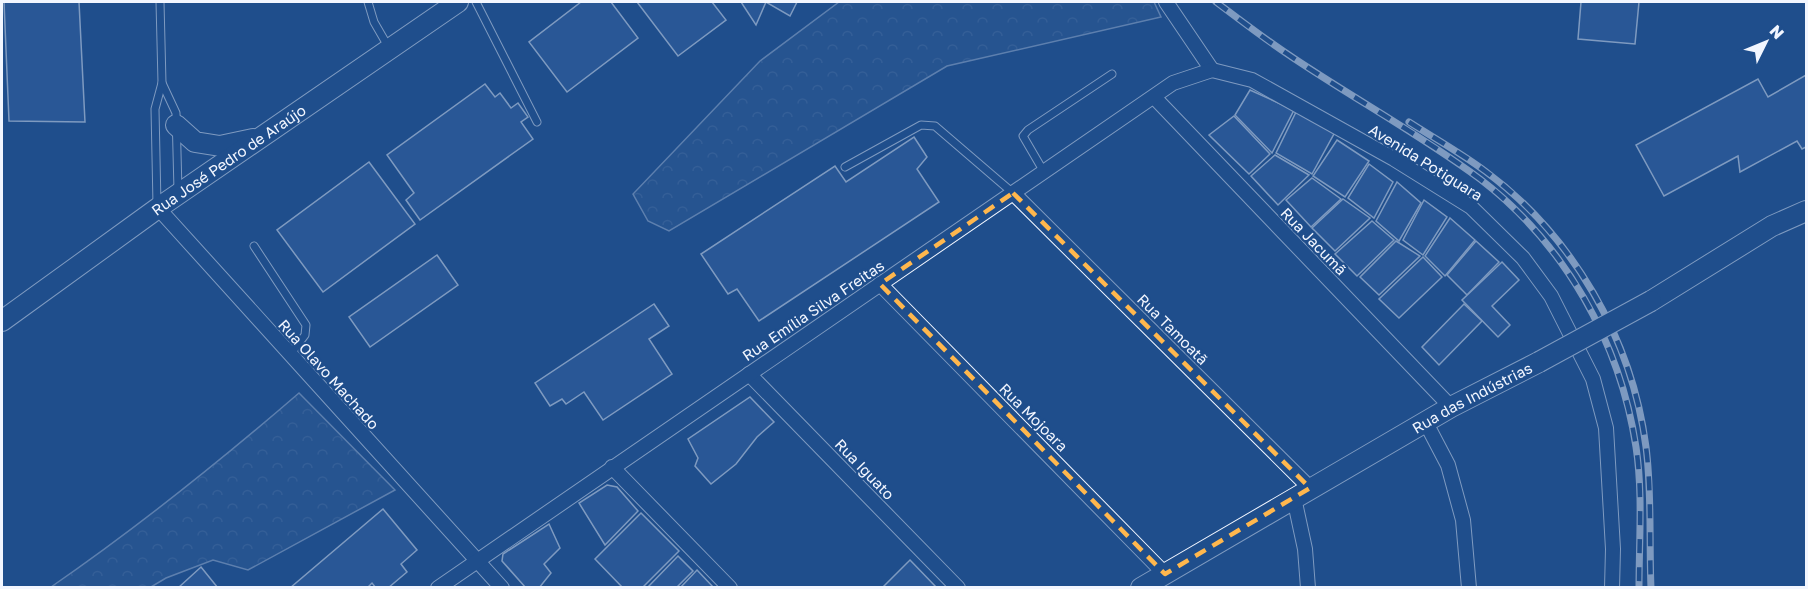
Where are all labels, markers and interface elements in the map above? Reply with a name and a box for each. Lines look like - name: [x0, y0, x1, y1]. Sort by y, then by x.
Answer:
- north arrow: [1736, 12, 1796, 72]
- text: N: [1766, 20, 1788, 43]
- street label: Rua José Pedro de Araújo: [148, 100, 309, 219]
- street label: Avenida Potiguara: [1366, 120, 1486, 204]
- street label: Rua Jacumã: [1277, 203, 1351, 279]
- street label: Rua Emília Silva Freitas: [739, 256, 887, 364]
- street label: Rua Tamoatã: [1134, 290, 1212, 368]
- street label: Rua Olavo Machado: [275, 315, 383, 433]
- street label: Rua das Indústrias: [1409, 358, 1535, 437]
- street label: Rua Mojoara: [996, 379, 1072, 455]
- street label: Rua Iguato: [832, 435, 898, 503]

